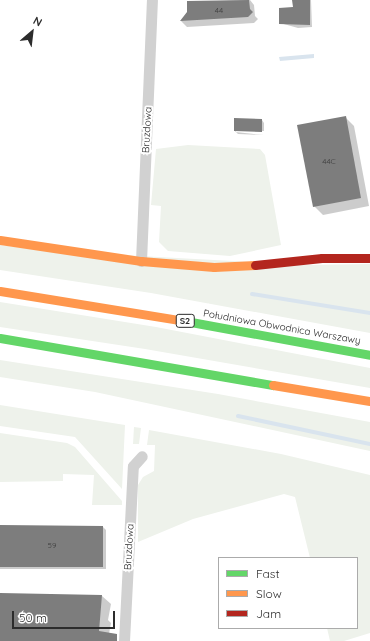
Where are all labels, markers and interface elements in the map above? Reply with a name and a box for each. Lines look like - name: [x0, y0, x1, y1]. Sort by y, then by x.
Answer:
- house number: 44: [215, 6, 223, 16]
- north arrow: [12, 12, 52, 52]
- text: N: [31, 13, 44, 29]
- street label: Bruzdowa: [140, 106, 154, 154]
- house number: 44C: [322, 157, 336, 167]
- street label: Południowa Obwodnica Warszawy: [202, 307, 362, 347]
- road number: S2: [175, 314, 195, 328]
- street label: Bruzdowa: [122, 523, 136, 571]
- house number: 59: [48, 541, 56, 551]
- legend: [218, 557, 358, 629]
- text: Fast: [256, 566, 280, 581]
- text: Slow: [256, 586, 282, 601]
- scale bar: [14, 603, 117, 629]
- text: Jam: [256, 606, 281, 621]
- text: 50 m: [19, 610, 47, 625]

